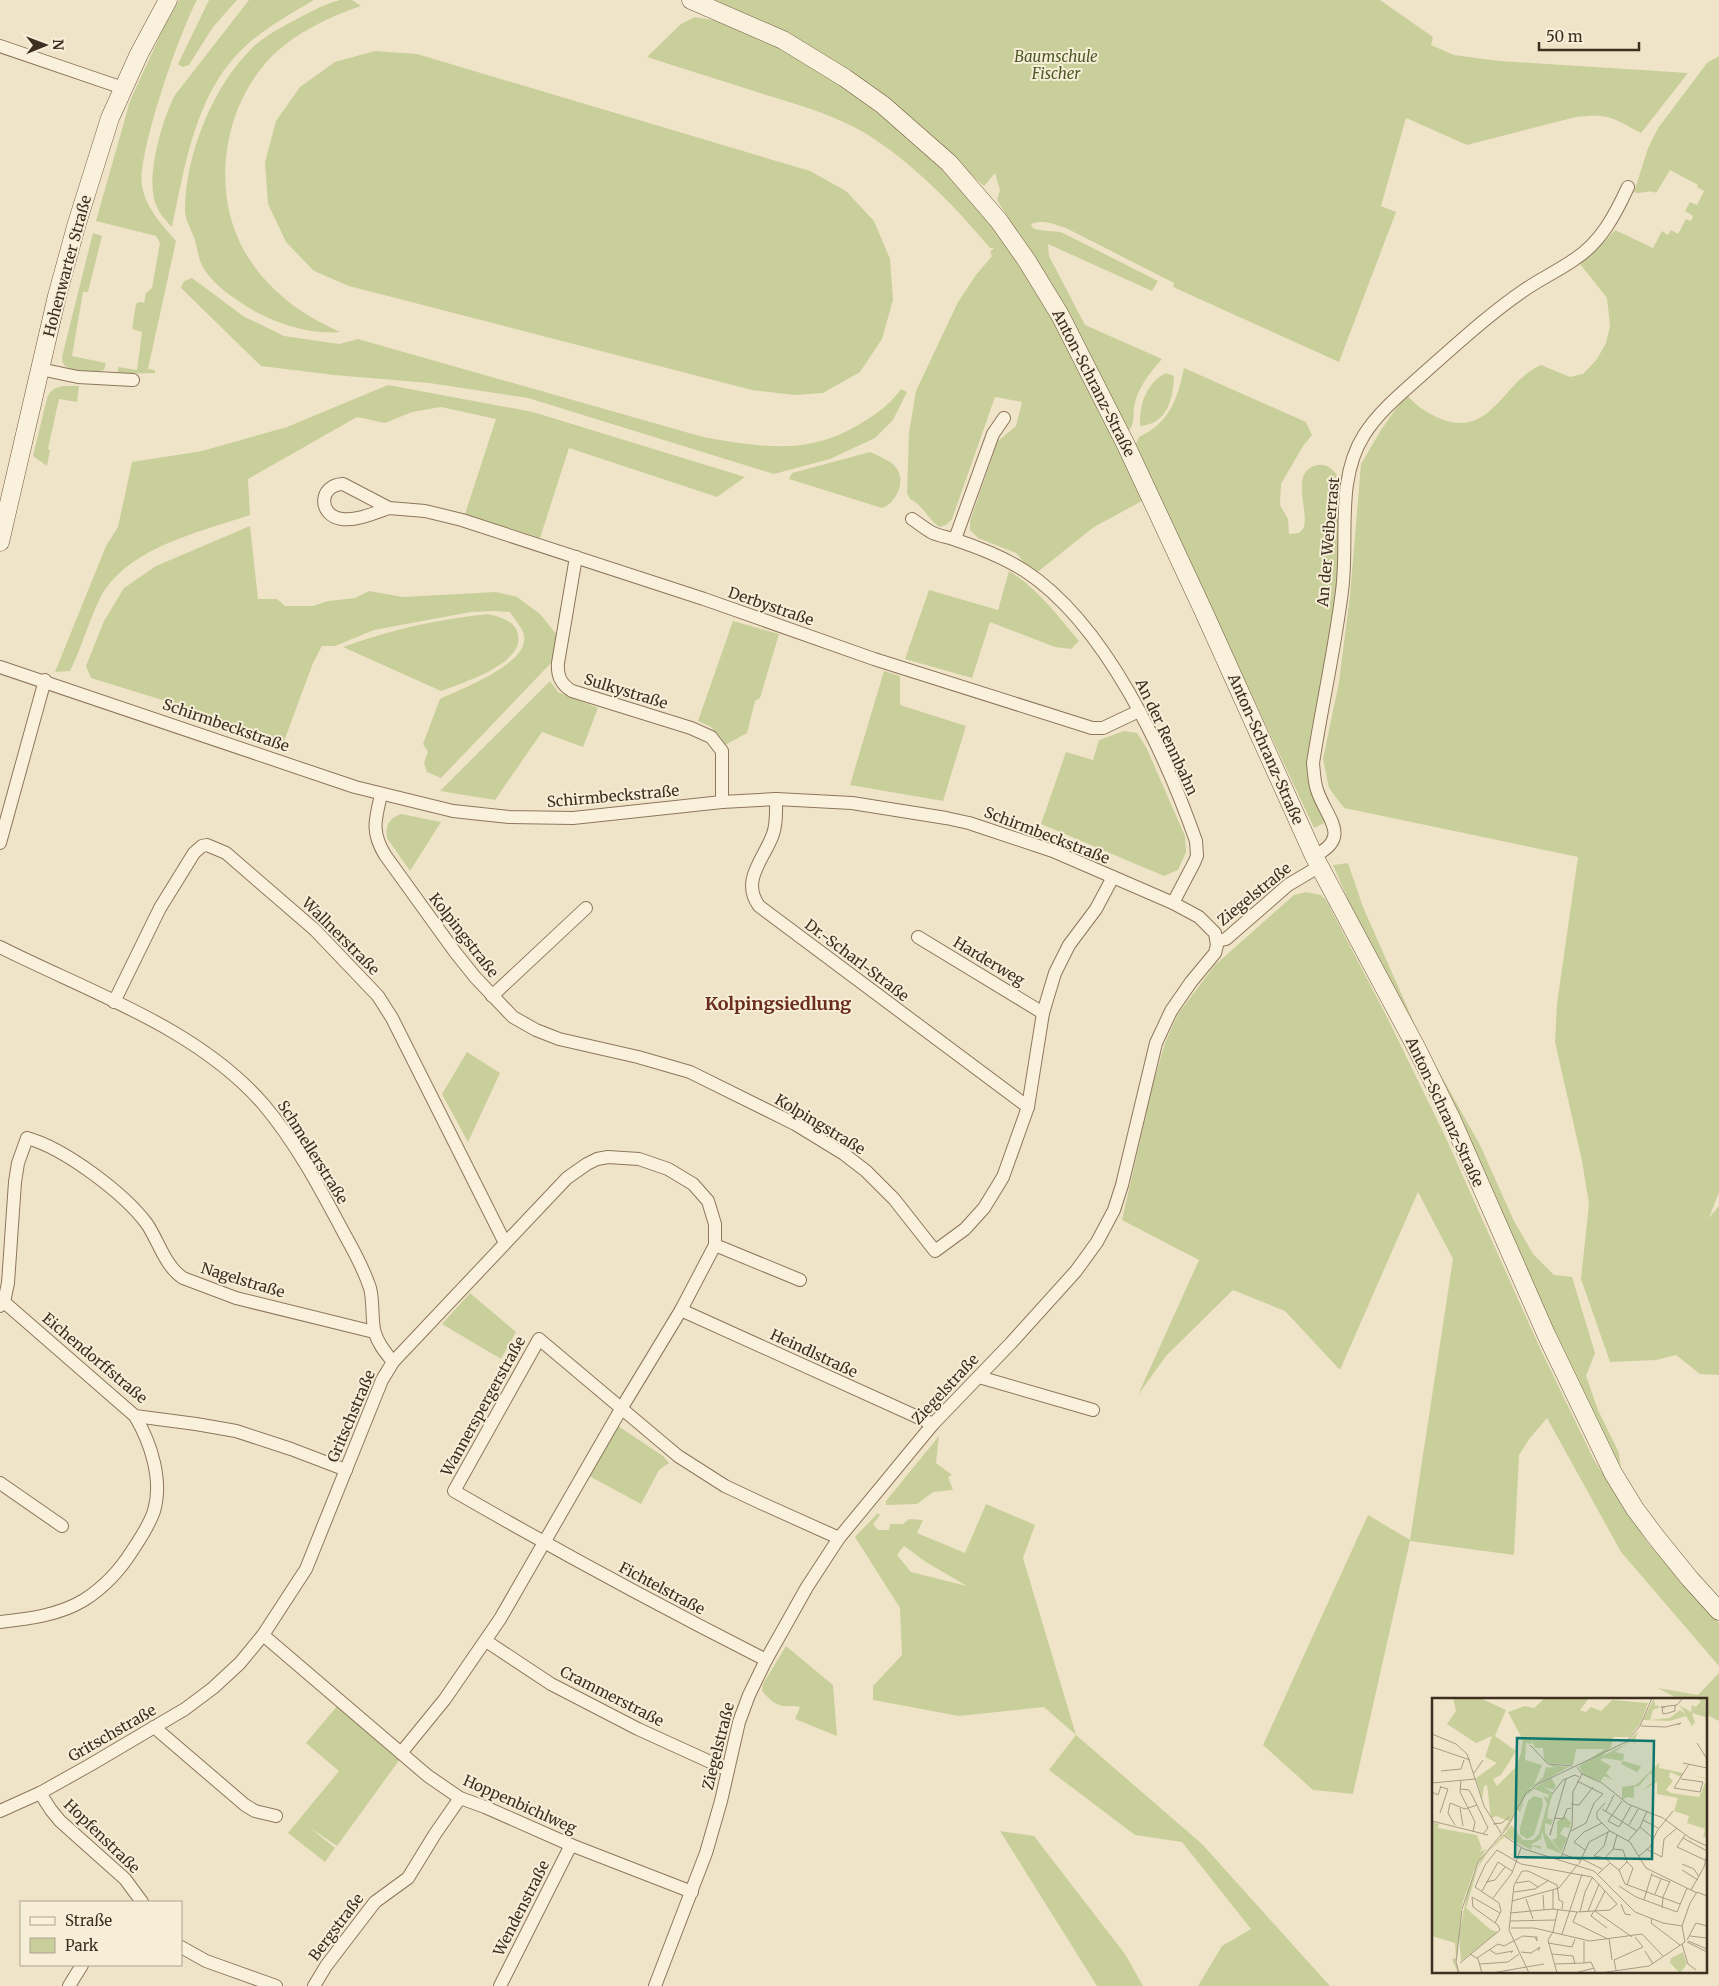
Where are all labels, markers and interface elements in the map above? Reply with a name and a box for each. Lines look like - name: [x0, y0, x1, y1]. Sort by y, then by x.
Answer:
- north arrow: [20, 20, 70, 70]
- scale bar: [1539, 20, 1639, 52]
- text: 50 m: [1546, 27, 1583, 46]
- text: N: [49, 39, 67, 50]
- park label: Baumschule Fischer: [1014, 47, 1098, 83]
- street label: Hohenwarter Straße: [39, 193, 95, 339]
- street label: Anton-Schranz-Straße: [1048, 305, 1140, 460]
- street label: An der Weiberrast: [1313, 476, 1343, 609]
- street label: Derbystraße: [726, 582, 816, 630]
- street label: Sulkystraße: [582, 669, 670, 713]
- street label: Anton-Schranz-Straße: [1224, 670, 1308, 827]
- street label: An der Rennbahn: [1131, 675, 1202, 798]
- street label: Schirmbeckstraße: [160, 694, 292, 756]
- street label: Schirmbeckstraße: [546, 781, 680, 811]
- street label: Schirmbeckstraße: [982, 802, 1113, 868]
- street label: Ziegelstraße: [1213, 858, 1295, 930]
- street label: Kolpingstraße: [425, 889, 503, 981]
- street label: Wallnerstraße: [298, 893, 384, 979]
- street label: Dr.-Scharl-Straße: [801, 915, 913, 1005]
- street label: Harderweg: [950, 932, 1028, 990]
- district label: Kolpingsiedlung: [705, 992, 851, 1015]
- street label: Anton-Schranz-Straße: [1402, 1033, 1488, 1190]
- street label: Kolpingstraße: [771, 1090, 869, 1159]
- street label: Schmellerstraße: [274, 1097, 353, 1207]
- street label: Nagelstraße: [199, 1258, 287, 1302]
- street label: Eichendorffstraße: [39, 1309, 151, 1408]
- street label: Heindlstraße: [767, 1325, 861, 1382]
- street label: Wannerspergerstraße: [436, 1333, 529, 1480]
- street label: Ziegelstraße: [908, 1350, 983, 1428]
- street label: Gritschstraße: [323, 1367, 379, 1465]
- street label: Fichtelstraße: [616, 1557, 708, 1619]
- street label: Crammerstraße: [557, 1662, 667, 1730]
- inset map: [1432, 1698, 1706, 1974]
- street label: Gritschstraße: [65, 1700, 159, 1766]
- street label: Ziegelstraße: [698, 1700, 738, 1792]
- street label: Hoppenbichlweg: [460, 1771, 580, 1837]
- street label: Hopfenstraße: [60, 1795, 144, 1877]
- street label: Wendenstraße: [488, 1857, 553, 1960]
- street label: Bergstraße: [304, 1889, 368, 1964]
- legend: [20, 1901, 182, 1966]
- text: Straße: [65, 1911, 112, 1930]
- text: Park: [65, 1936, 99, 1955]

